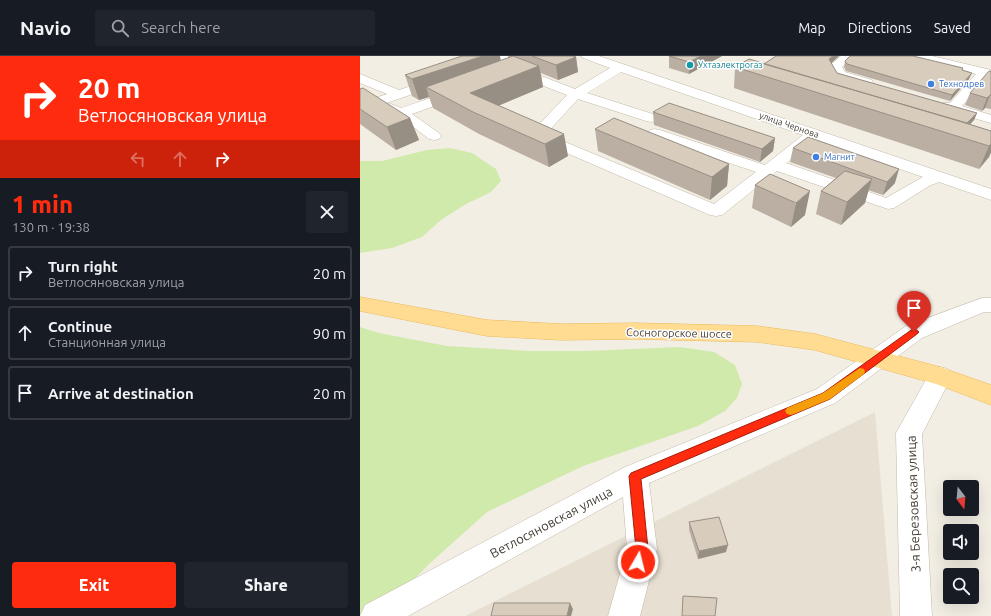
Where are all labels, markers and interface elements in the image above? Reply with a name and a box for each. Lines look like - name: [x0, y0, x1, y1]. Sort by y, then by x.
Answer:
- search box: [95, 10, 375, 46]
- text: Navio: [20, 17, 71, 39]
- icon: search: [109, 17, 131, 39]
- text: Search here: [141, 19, 220, 36]
- text: Map: [798, 20, 826, 36]
- text: Directions: [848, 20, 912, 36]
- text: Saved: [934, 20, 971, 36]
- marker: Ухтаэлектрогаз: [685, 60, 695, 70]
- place label: Ухтаэлектрогаз: [698, 60, 763, 70]
- icon: right: [12, 72, 64, 124]
- text: 20 m: [78, 72, 140, 103]
- marker: Технодрев: [926, 79, 936, 89]
- place label: Технодрев: [939, 79, 984, 89]
- text: Ветлосяновская улица: [78, 105, 267, 125]
- street label: улица Чернова: [758, 110, 820, 140]
- icon: left: [127, 148, 149, 170]
- icon: ahead: [169, 148, 191, 170]
- icon: right: [211, 148, 233, 170]
- marker: Магнит: [811, 152, 821, 162]
- place label: Магнит: [824, 152, 855, 162]
- text: 1 min: [12, 191, 73, 218]
- button: close: [306, 191, 348, 233]
- text: 130 m · 19:38: [12, 220, 90, 234]
- text: Turn right: [48, 258, 118, 275]
- icon: right: [14, 262, 36, 284]
- text: 20 m: [313, 265, 346, 282]
- text: Ветлосяновская улица: [48, 275, 184, 289]
- pin: [897, 291, 931, 332]
- icon: arrive: [903, 297, 925, 319]
- text: Continue: [48, 318, 112, 335]
- icon: ahead: [14, 322, 36, 344]
- text: 90 m: [313, 325, 346, 342]
- street label: Сосногорское шоссе: [626, 326, 732, 340]
- text: Станционная улица: [48, 335, 166, 349]
- icon: arrive: [14, 382, 36, 404]
- text: Arrive at destination: [48, 385, 194, 402]
- text: 20 m: [313, 385, 346, 402]
- street label: 3-я Березовская улица: [904, 435, 922, 573]
- north arrow: [943, 480, 979, 516]
- map controls: [943, 480, 979, 604]
- street label: Ветлосяновская улица: [487, 484, 615, 560]
- button: sound: [943, 524, 979, 560]
- position arrow: [617, 541, 659, 583]
- button: Exit: [12, 562, 176, 608]
- button: Share: [184, 562, 348, 608]
- button: search: [943, 568, 979, 604]

